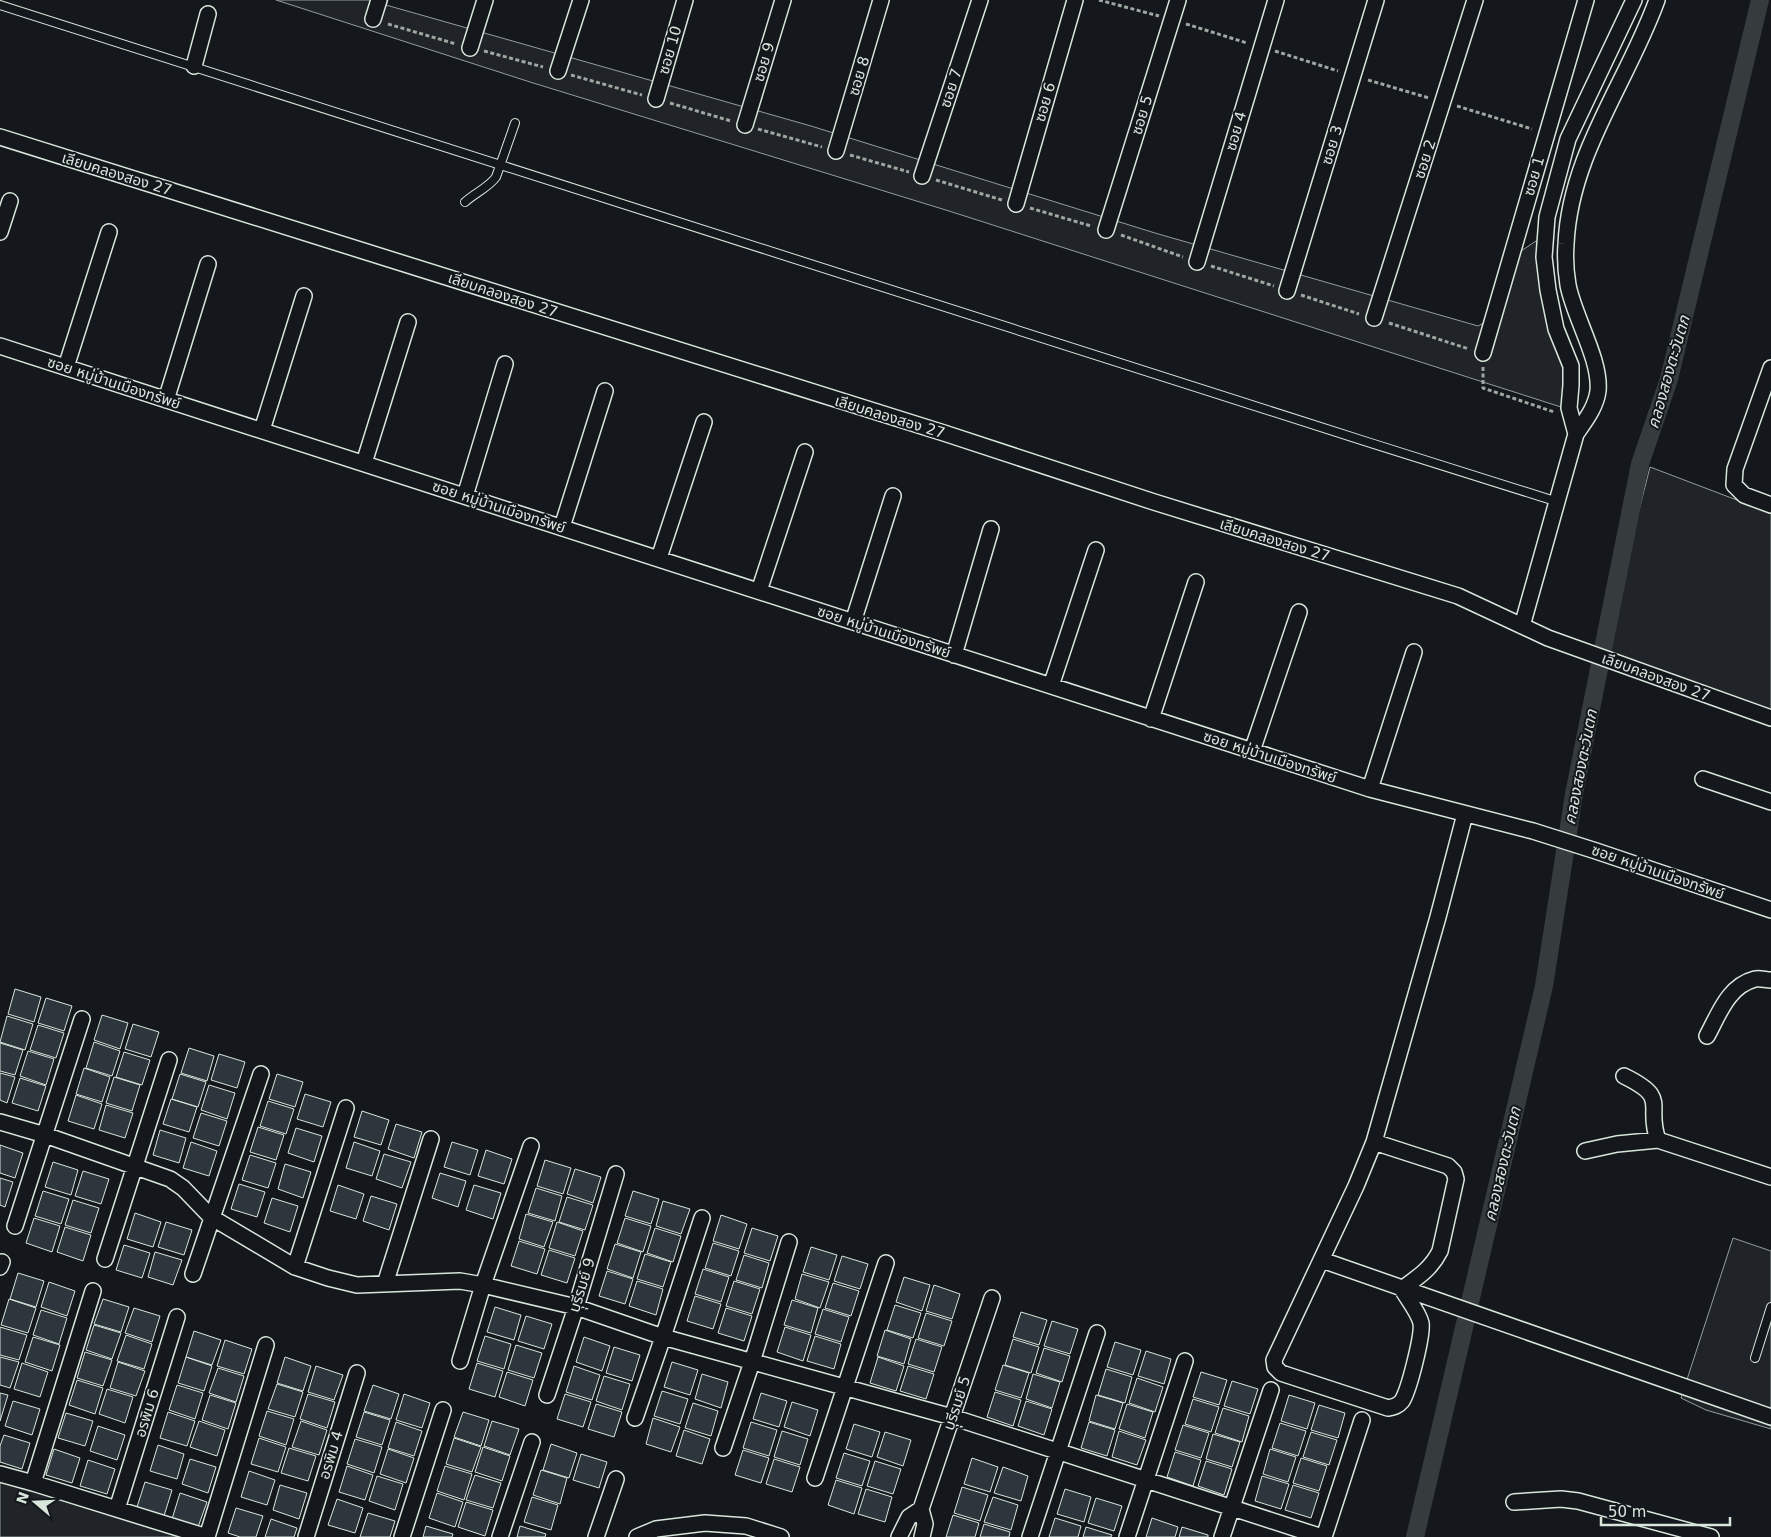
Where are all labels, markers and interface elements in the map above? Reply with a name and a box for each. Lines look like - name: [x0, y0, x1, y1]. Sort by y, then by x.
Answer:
- street label: ซอย 10: [654, 24, 686, 76]
- street label: ซอย 9: [750, 40, 778, 84]
- street label: ซอย 8: [845, 54, 873, 98]
- street label: ซอย 7: [936, 66, 966, 110]
- street label: ซอย 6: [1031, 80, 1059, 124]
- street label: ซอย 5: [1128, 93, 1156, 137]
- street label: ซอย 4: [1222, 109, 1250, 153]
- street label: ซอย 3: [1318, 123, 1346, 167]
- street label: ซอย 2: [1410, 137, 1440, 181]
- street label: เลียบคลองสอง 27: [60, 149, 174, 199]
- street label: ซอย 1: [1520, 154, 1548, 198]
- street label: เลียบคลองสอง 27: [446, 269, 560, 321]
- water label: คลองสองตะวันตก: [1643, 312, 1694, 431]
- street label: ซอย หมู่บ้านเมืองทรัพย์: [45, 353, 183, 413]
- street label: เลียบคลองสอง 27: [833, 392, 947, 442]
- street label: ซอย หมู่บ้านเมืองทรัพย์: [430, 477, 568, 537]
- street label: เลียบคลองสอง 27: [1218, 515, 1332, 565]
- street label: ซอย หมู่บ้านเมืองทรัพย์: [815, 602, 953, 662]
- street label: เลียบคลองสอง 27: [1599, 649, 1713, 705]
- water label: คลองสองตะวันตก: [1560, 707, 1601, 826]
- street label: ซอย หมู่บ้านเมืองทรัพย์: [1201, 727, 1339, 787]
- street label: ซอย หมู่บ้านเมืองทรัพย์: [1589, 841, 1727, 903]
- water label: คลองสองตะวันตก: [1480, 1104, 1525, 1223]
- street label: บุุรีรมย์ 9: [565, 1256, 603, 1316]
- street label: บุุรีรมย์ 5: [940, 1374, 978, 1434]
- street label: อรพิม 6: [131, 1387, 163, 1439]
- street label: อรพิม 4: [315, 1429, 347, 1481]
- north arrow: [10, 1477, 60, 1527]
- text: N: [13, 1490, 32, 1506]
- scale bar: [1601, 1494, 1730, 1526]
- text: 50 m: [1608, 1503, 1646, 1521]

